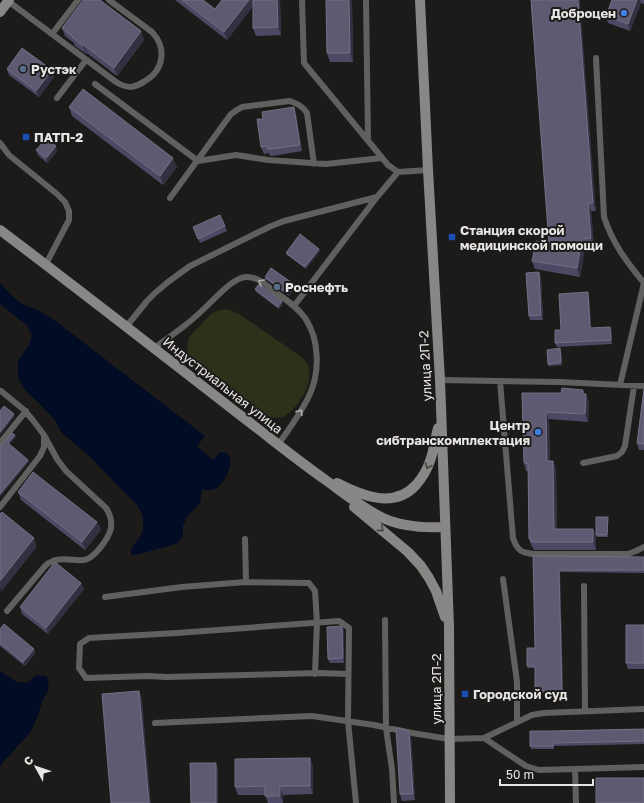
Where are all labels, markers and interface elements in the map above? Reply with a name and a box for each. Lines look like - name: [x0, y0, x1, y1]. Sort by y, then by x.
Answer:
- place label: Доброцен: [551, 5, 616, 21]
- marker: Доброцен: [619, 8, 629, 18]
- place label: Рустэк: [31, 61, 77, 77]
- marker: Рустэк: [18, 64, 28, 74]
- place label: ПАТП-2: [34, 129, 83, 145]
- marker: ПАТП-2: [21, 132, 31, 142]
- place label: Станция скорой медицинской помощи: [460, 222, 603, 253]
- marker: Станция скорой медицинской помощи: [447, 232, 457, 242]
- one-way arrow: [258, 279, 265, 286]
- place label: Роснефть: [285, 279, 348, 295]
- marker: Роснефть: [272, 282, 282, 292]
- street label: улица 2П-2: [415, 330, 435, 402]
- street label: Индустриальная улица: [160, 333, 286, 437]
- one-way arrow: [295, 409, 302, 416]
- place label: Центр сибтранскомплектация: [376, 417, 530, 448]
- marker: Центр сибтранскомплектация: [533, 427, 543, 437]
- one-way arrow: [424, 462, 432, 469]
- one-way arrow: [376, 525, 384, 532]
- street label: улица 2П-2: [428, 653, 444, 725]
- place label: Городской суд: [473, 686, 567, 702]
- marker: Городской суд: [460, 689, 470, 699]
- north arrow: [16, 747, 56, 787]
- text: С: [20, 753, 36, 767]
- scale bar: [500, 761, 593, 787]
- text: 50 m: [506, 767, 534, 782]

